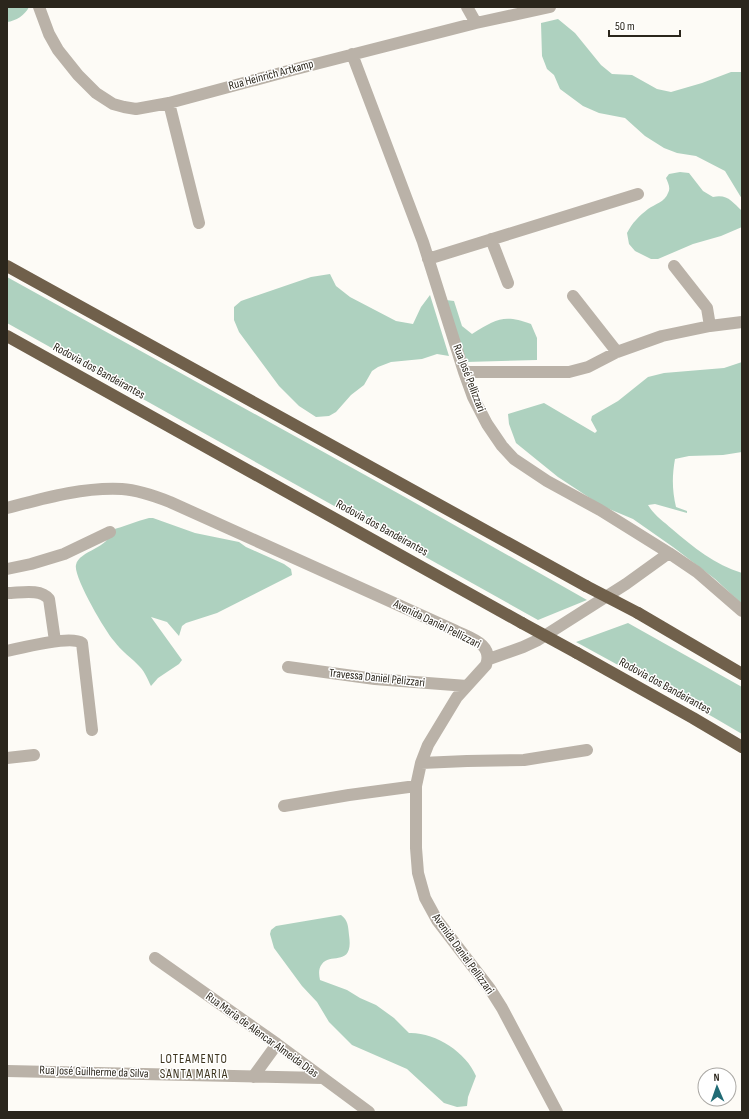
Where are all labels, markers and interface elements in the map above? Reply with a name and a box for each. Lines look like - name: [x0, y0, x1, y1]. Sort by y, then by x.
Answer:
- scale bar: [609, 12, 680, 38]
- text: 50 m: [615, 19, 635, 34]
- street label: Rua Heinrich Artkamp: [227, 56, 315, 94]
- street label: Rodovia dos Bandeirantes: [50, 340, 148, 402]
- street label: Rua José Pellizzari: [449, 342, 489, 414]
- street label: Rodovia dos Bandeirantes: [333, 497, 431, 559]
- street label: Avenida Daniel Pellizzari: [390, 596, 483, 652]
- street label: Rodovia dos Bandeirantes: [616, 655, 714, 717]
- street label: Travessa Daniel Pelizzari: [328, 666, 426, 690]
- street label: Avenida Daniel Pellizzari: [428, 910, 497, 997]
- street label: Rua Maria de Alencar Almeida Dias: [203, 989, 321, 1081]
- district label: LOTEAMENTO SANTA MARIA: [160, 1051, 228, 1082]
- street label: Rua José Guilherme da Silva: [39, 1063, 149, 1081]
- north arrow: [697, 1067, 737, 1107]
- text: N: [714, 1071, 720, 1084]

